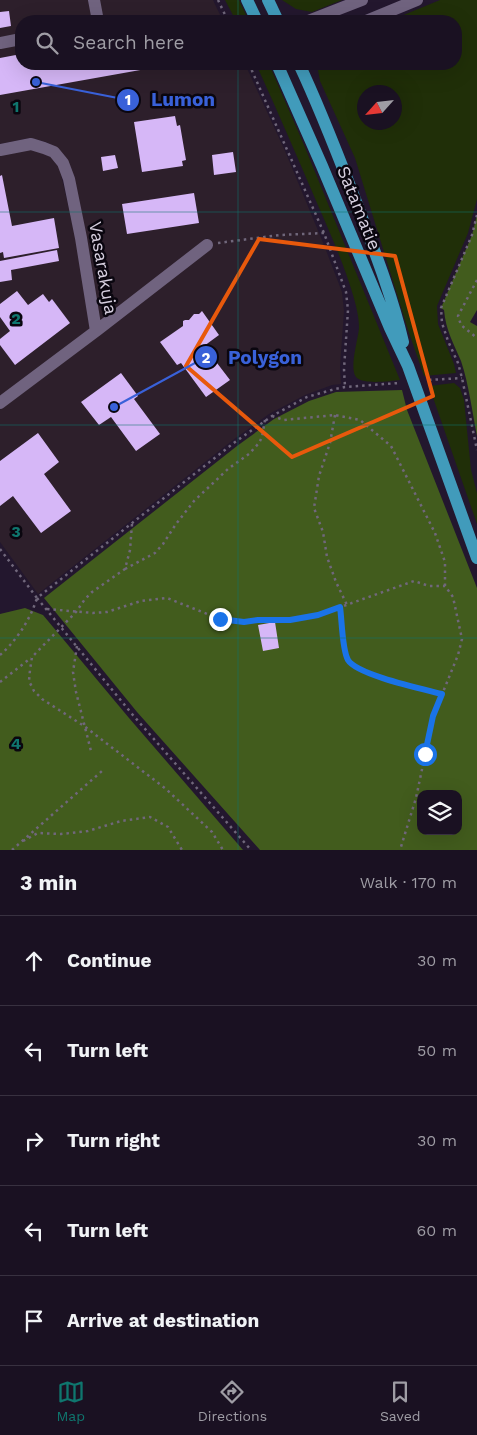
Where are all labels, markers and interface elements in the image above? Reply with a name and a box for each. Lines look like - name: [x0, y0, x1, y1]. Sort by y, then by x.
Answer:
- search box: [15, 15, 462, 70]
- icon: search: [33, 29, 61, 57]
- text: Search here: [73, 31, 184, 54]
- callout: Lumon: [116, 83, 225, 117]
- north arrow: [357, 85, 402, 130]
- text: Lumon: [151, 88, 215, 111]
- text: 1: [125, 91, 131, 109]
- text: 1: [13, 97, 19, 116]
- street label: Satamatie: [333, 163, 386, 253]
- street label: Vasarakuja: [85, 220, 122, 316]
- text: 2: [11, 309, 21, 328]
- callout: Polygon: [193, 340, 312, 374]
- text: Polygon: [228, 346, 302, 369]
- text: 2: [202, 349, 211, 367]
- text: 3: [11, 522, 21, 541]
- route end: [209, 608, 232, 631]
- text: 4: [11, 734, 21, 753]
- route start: [414, 743, 437, 766]
- map controls: [417, 790, 462, 835]
- button: layers: [417, 790, 462, 835]
- text: 3 min: [20, 870, 77, 895]
- text: Walk · 170 m: [360, 873, 457, 892]
- icon: ahead: [20, 947, 48, 975]
- text: Continue: [67, 949, 151, 972]
- text: 30 m: [417, 951, 457, 970]
- icon: left: [20, 1037, 48, 1065]
- text: Turn left: [67, 1039, 148, 1062]
- text: 50 m: [417, 1041, 457, 1060]
- icon: right: [20, 1127, 48, 1155]
- text: Turn right: [67, 1129, 160, 1152]
- text: 30 m: [417, 1131, 457, 1150]
- icon: left: [20, 1217, 48, 1245]
- text: Turn left: [67, 1219, 148, 1242]
- text: 60 m: [417, 1221, 457, 1240]
- icon: arrive: [20, 1307, 48, 1335]
- text: Arrive at destination: [67, 1309, 259, 1332]
- tab: Map: [56, 1378, 85, 1424]
- tab: Directions: [198, 1378, 267, 1424]
- tab: Saved: [380, 1378, 421, 1424]

